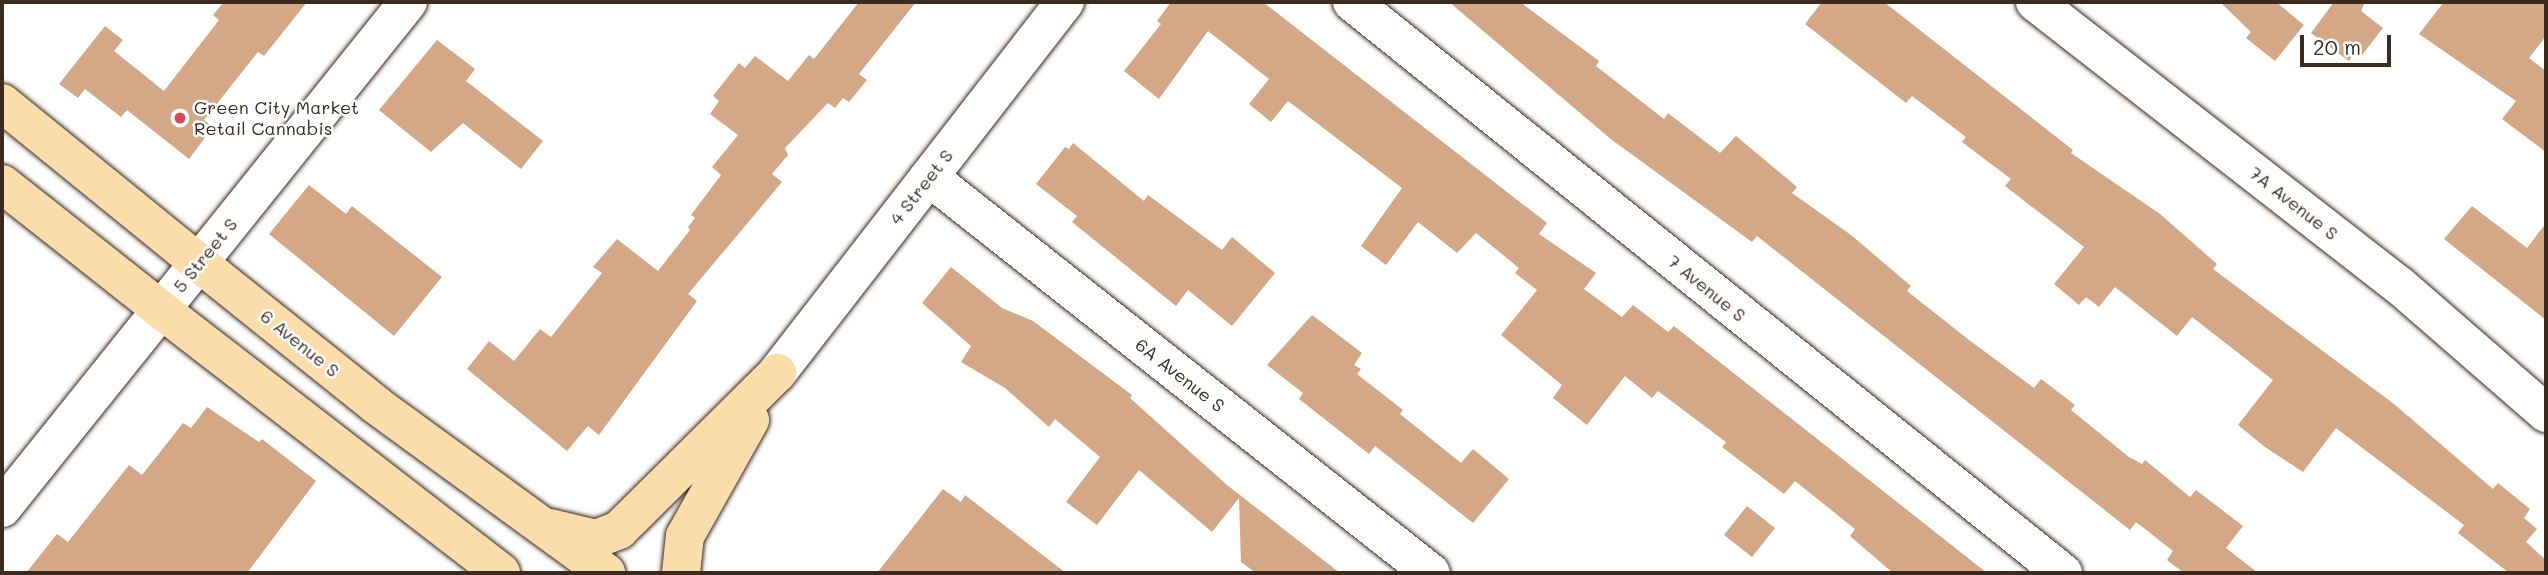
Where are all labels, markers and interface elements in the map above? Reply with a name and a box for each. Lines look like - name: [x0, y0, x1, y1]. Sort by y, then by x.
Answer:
- scale bar: [2303, 21, 2394, 65]
- text: 20 m: [2313, 33, 2361, 60]
- place label: Green City Market Retail Cannabis: [194, 97, 359, 140]
- marker: Green City Market Retail Cannabis: [172, 110, 188, 126]
- street label: 4 Street S: [885, 145, 957, 229]
- street label: 7A Avenue S: [2245, 162, 2343, 244]
- street label: 5 Street S: [168, 213, 242, 297]
- street label: 7 Avenue S: [1664, 250, 1750, 326]
- street label: 6 Avenue S: [256, 305, 344, 381]
- street label: 6A Avenue S: [1131, 333, 1229, 417]

